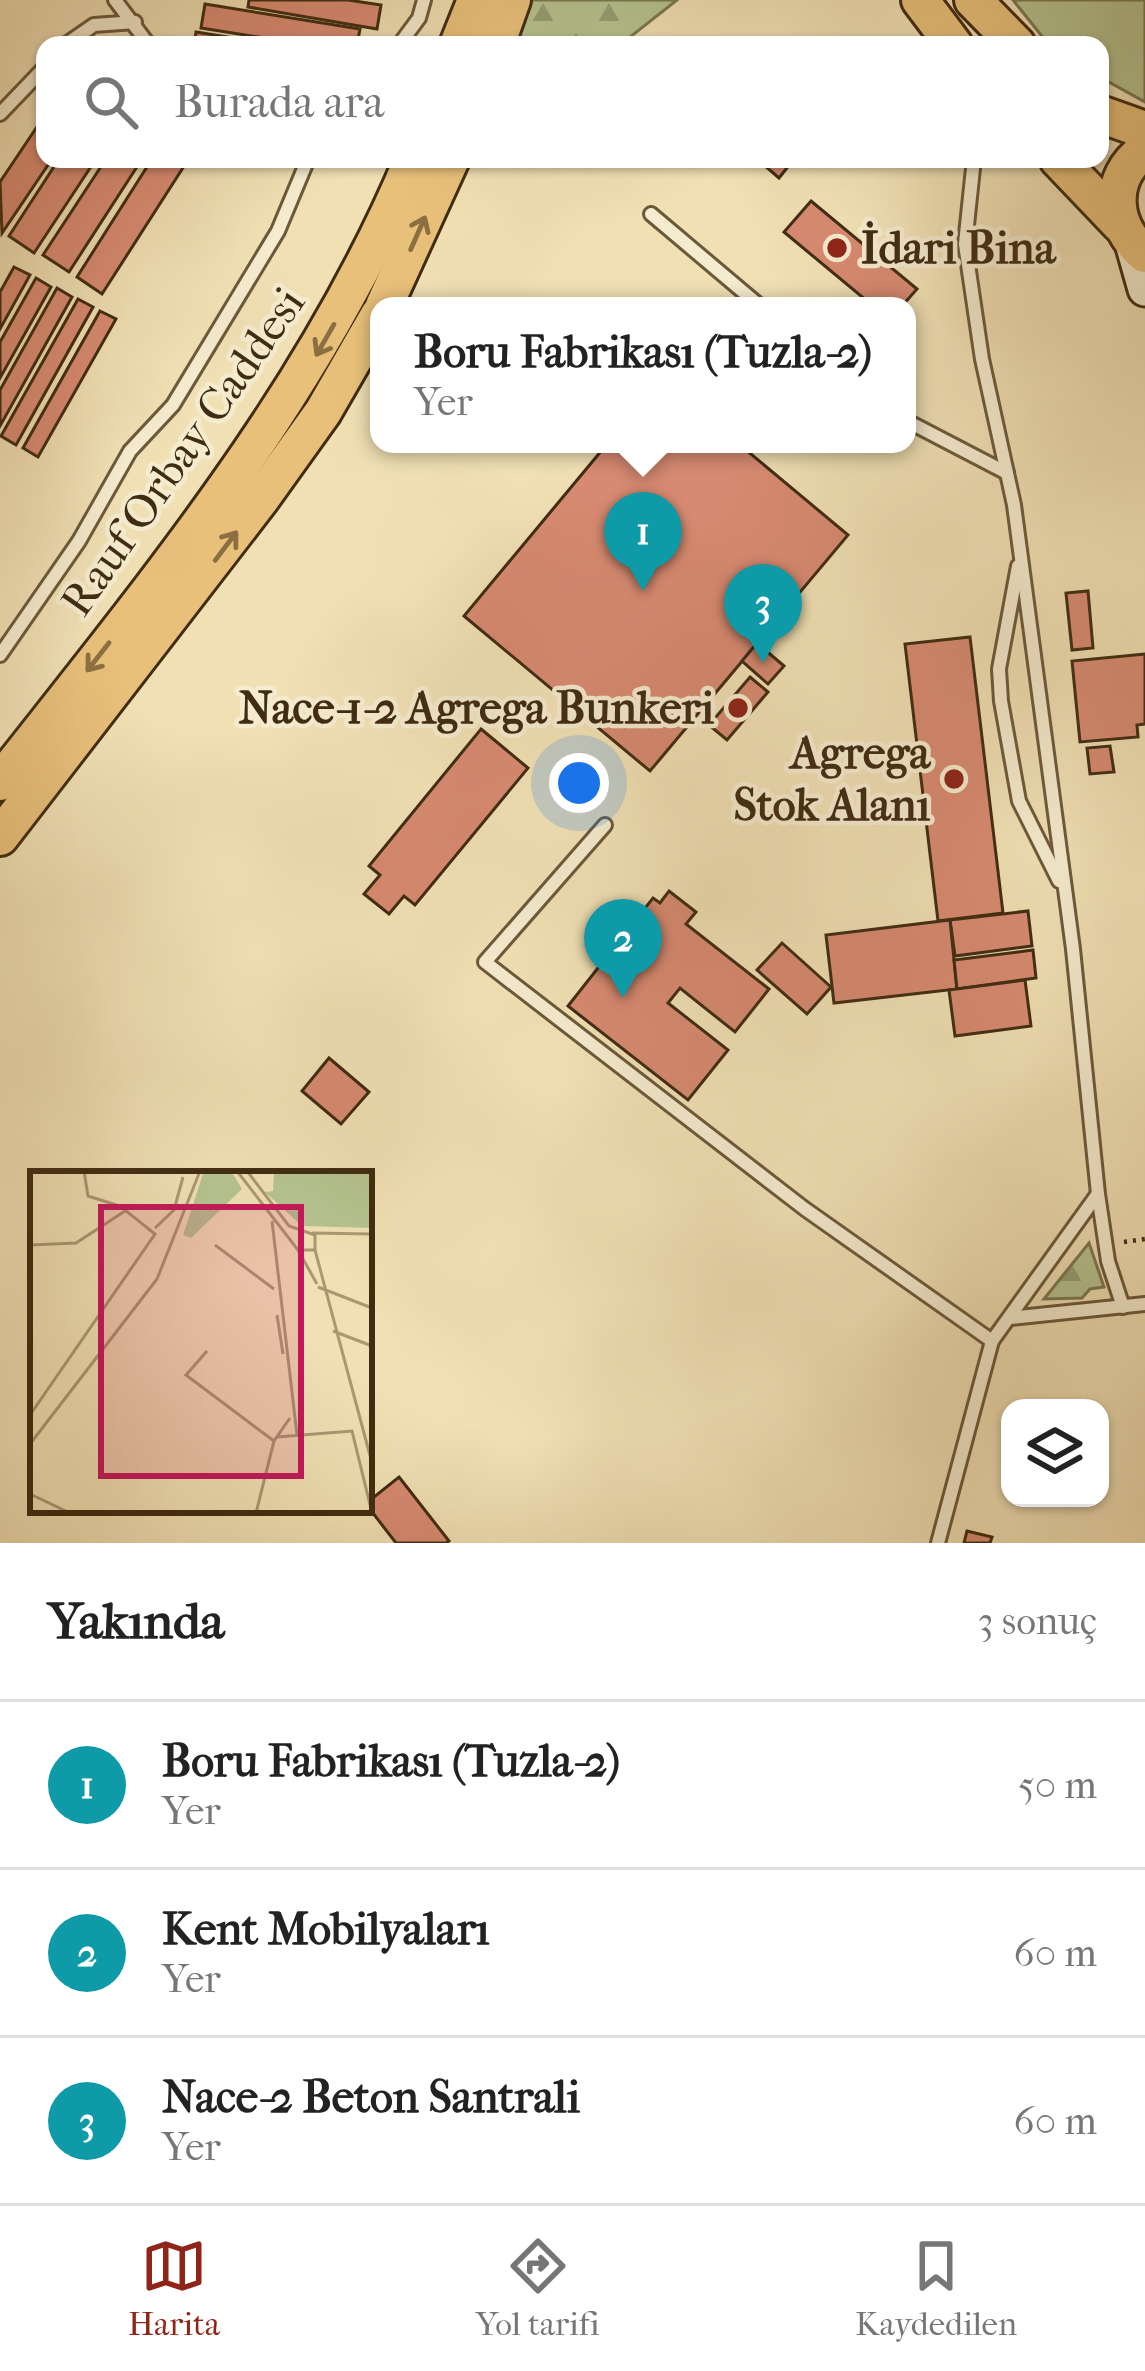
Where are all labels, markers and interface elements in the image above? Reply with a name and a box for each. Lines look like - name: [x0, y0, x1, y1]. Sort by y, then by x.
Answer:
- search box: [36, 36, 1109, 168]
- icon: search: [78, 69, 144, 135]
- text: Burada ara: [174, 76, 384, 129]
- one-way arrow: [409, 216, 431, 252]
- place label: İdari Bina: [861, 221, 1057, 275]
- marker: İdari Bina: [824, 235, 850, 261]
- street label: Rauf Orbay Caddesi: [50, 278, 316, 626]
- popup: [370, 297, 916, 453]
- one-way arrow: [312, 321, 336, 356]
- text: Boru Fabrikası (Tuzla-2): [414, 326, 872, 379]
- text: Yer: [414, 379, 473, 425]
- pin: 1: [604, 492, 682, 591]
- one-way arrow: [212, 530, 238, 562]
- pin: 3: [724, 564, 802, 663]
- one-way arrow: [85, 640, 112, 672]
- place label: Nace-1-2 Agrega Bunkeri: [239, 682, 715, 735]
- marker: Nace-1-2 Agrega Bunkeri: [725, 695, 751, 721]
- place label: Agrega Stok Alanı: [733, 727, 931, 832]
- your location: [549, 753, 609, 813]
- marker: Agrega Stok Alanı: [941, 766, 967, 792]
- pin: 2: [584, 899, 662, 998]
- inset map: [30, 1171, 372, 1513]
- map controls: [1001, 1399, 1109, 1507]
- button: layers: [1001, 1399, 1109, 1507]
- text: Yakında: [48, 1591, 224, 1651]
- text: 3 sonuç: [977, 1598, 1097, 1644]
- text: Boru Fabrikası (Tuzla-2): [162, 1735, 620, 1788]
- text: 1: [80, 1762, 94, 1808]
- text: 50 m: [1018, 1762, 1097, 1808]
- text: Yer: [162, 1788, 221, 1834]
- text: Kent Mobilyaları: [162, 1903, 489, 1956]
- text: 2: [77, 1930, 97, 1976]
- text: 60 m: [1014, 1930, 1097, 1976]
- text: Yer: [162, 1956, 221, 2002]
- text: Nace-2 Beton Santrali: [162, 2071, 580, 2124]
- text: 3: [79, 2098, 95, 2144]
- text: 60 m: [1014, 2098, 1097, 2144]
- text: Yer: [162, 2124, 221, 2170]
- tab: Harita: [128, 2233, 220, 2344]
- tab: Yol tarifi: [476, 2233, 599, 2344]
- tab: Kaydedilen: [855, 2233, 1017, 2344]

